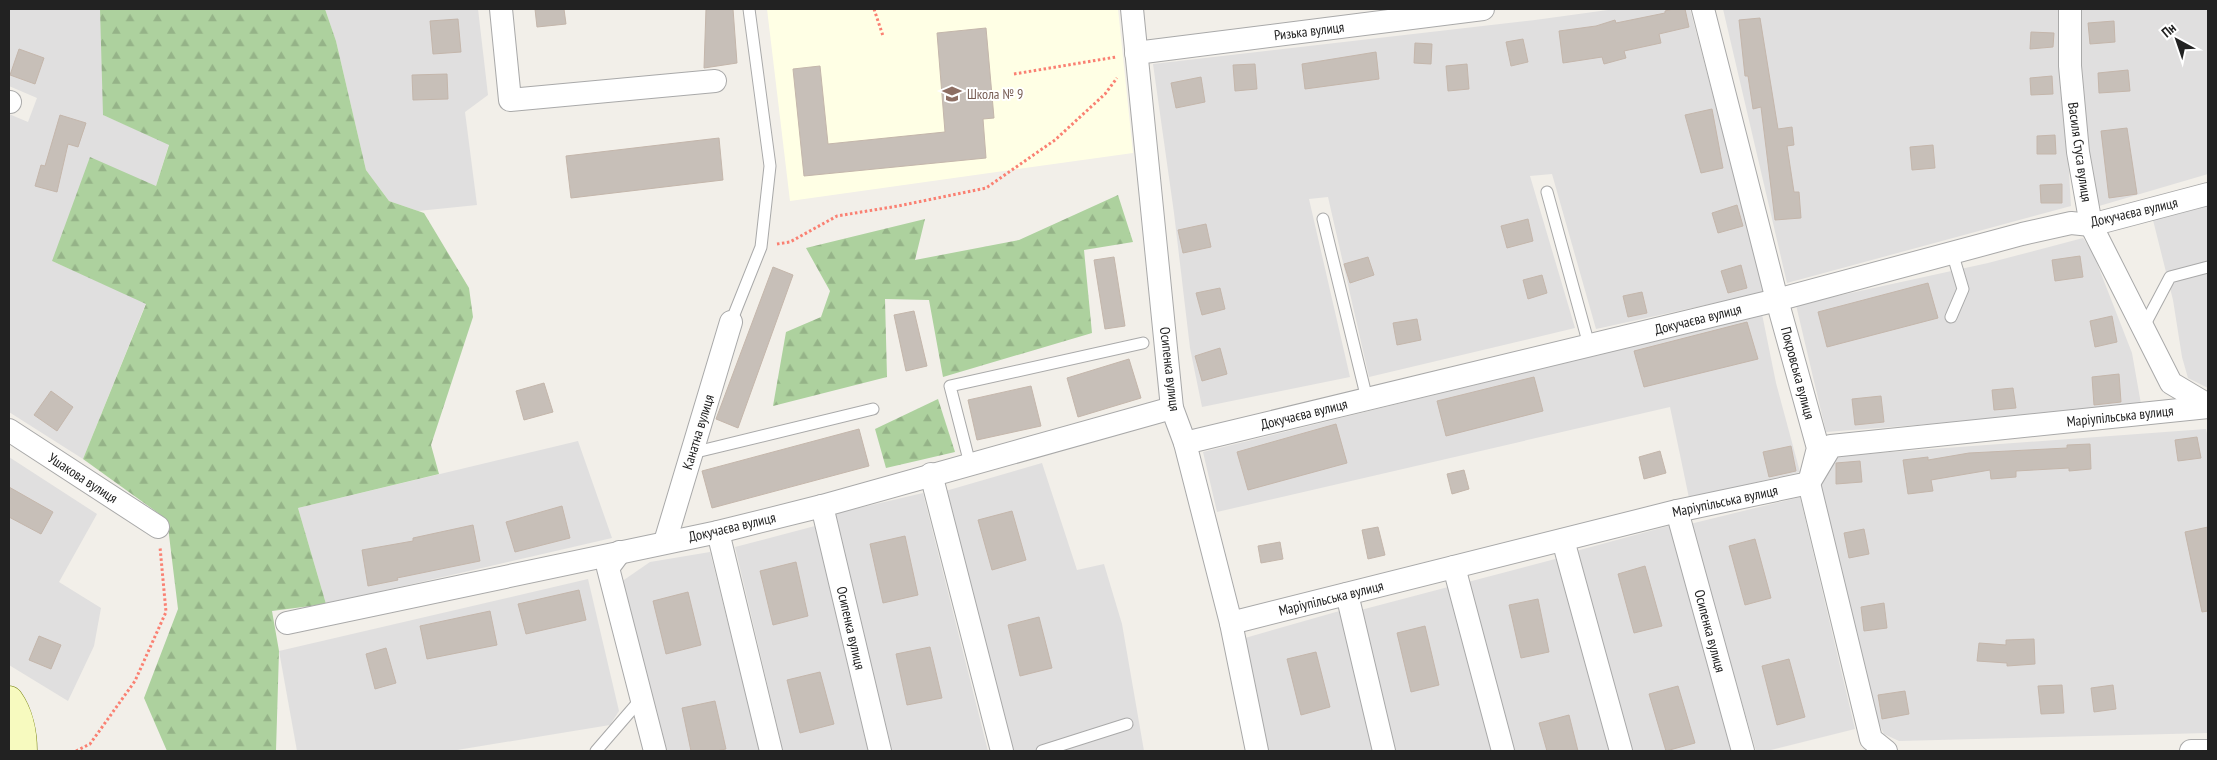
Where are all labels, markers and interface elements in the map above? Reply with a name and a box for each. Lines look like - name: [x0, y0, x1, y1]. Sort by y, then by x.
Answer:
- north arrow: [2152, 15, 2202, 65]
- street label: Ризька вулиця: [1273, 18, 1345, 44]
- text: Пн: [2158, 19, 2180, 41]
- school or university icon: Школа № 9: [941, 83, 963, 105]
- place label: Школа № 9: [967, 85, 1023, 103]
- street label: Василя Стуса вулиця: [2064, 101, 2096, 203]
- street label: Докучаєва вулиця: [2089, 193, 2179, 231]
- street label: Докучаєва вулиця: [1653, 300, 1743, 338]
- street label: Покровська вулиця: [1777, 325, 1819, 421]
- street label: Осипенка вулиця: [1156, 326, 1184, 412]
- street label: Канатна вулиця: [678, 392, 718, 472]
- street label: Докучаєва вулиця: [1259, 395, 1349, 433]
- street label: Маріупільська вулиця: [2066, 401, 2174, 431]
- street label: Ушакова вулиця: [45, 449, 121, 507]
- street label: Маріупільська вулиця: [1671, 481, 1779, 521]
- street label: Докучаєва вулиця: [687, 508, 777, 546]
- street label: Маріупільська вулиця: [1277, 576, 1385, 620]
- street label: Осипенка вулиця: [833, 585, 869, 671]
- street label: Осипенка вулиця: [1690, 588, 1730, 674]

